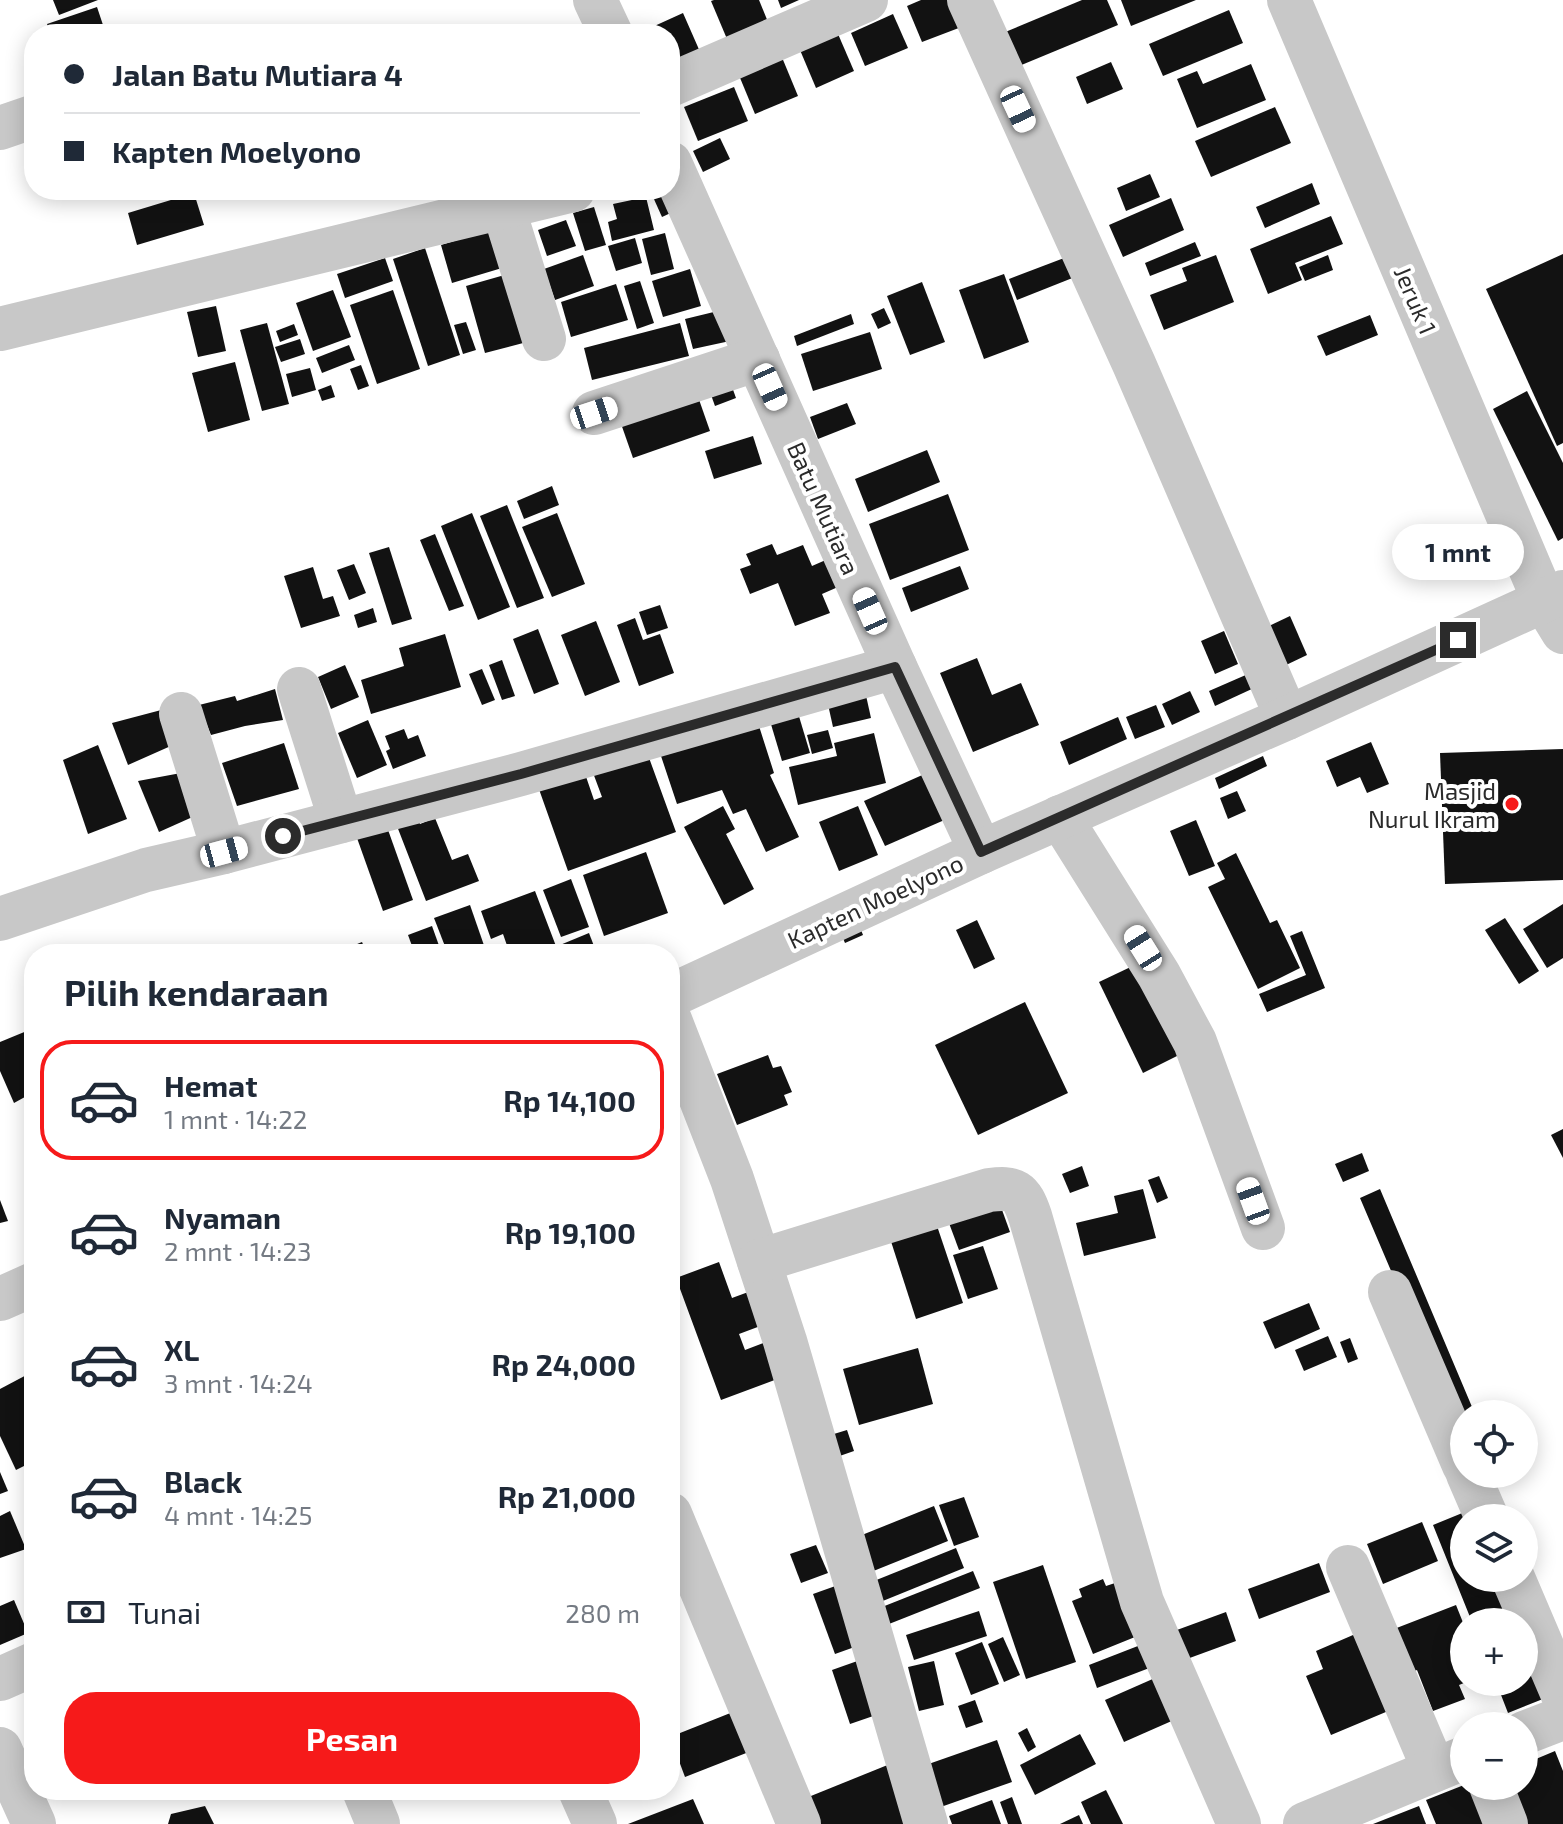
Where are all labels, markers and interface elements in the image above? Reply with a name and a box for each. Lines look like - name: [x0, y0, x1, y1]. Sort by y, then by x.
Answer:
- text: Jalan Batu Mutiara 4: [112, 56, 403, 92]
- car: [997, 82, 1039, 136]
- text: Kapten Moelyono: [112, 133, 361, 169]
- street label: Jeruk 1: [1389, 262, 1443, 338]
- car: [749, 360, 791, 414]
- car: [567, 394, 621, 432]
- street label: Batu Mutiara: [782, 437, 866, 579]
- callout: 1 mnt: [1392, 524, 1524, 580]
- text: 1 mnt: [1425, 536, 1491, 567]
- car: [849, 584, 891, 638]
- route end: [1440, 622, 1476, 658]
- place label: Masjid Nurul Ikram: [1368, 776, 1496, 833]
- marker: Masjid Nurul Ikram: [1503, 795, 1521, 813]
- route start: [265, 818, 301, 854]
- car: [198, 834, 250, 870]
- street label: Kapten Moelyono: [783, 848, 967, 954]
- car: [1120, 921, 1166, 975]
- text: Pilih kendaraan: [64, 970, 329, 1013]
- icon: car: [68, 1064, 140, 1136]
- text: Hemat: [164, 1067, 257, 1103]
- text: Rp 14,100: [503, 1082, 636, 1118]
- text: 1 mnt · 14:22: [164, 1103, 307, 1134]
- car: [1234, 1174, 1272, 1228]
- icon: car: [68, 1196, 140, 1268]
- text: Nyaman: [164, 1199, 281, 1235]
- text: Rp 19,100: [505, 1214, 636, 1250]
- text: 2 mnt · 14:23: [164, 1235, 311, 1266]
- icon: car: [68, 1328, 140, 1400]
- text: XL: [164, 1331, 199, 1367]
- text: Rp 24,000: [492, 1346, 636, 1382]
- text: 3 mnt · 14:24: [164, 1367, 313, 1398]
- map controls: [1450, 1400, 1538, 1800]
- button: locate: [1450, 1400, 1538, 1488]
- icon: car: [68, 1460, 140, 1532]
- text: Black: [164, 1463, 242, 1499]
- text: Rp 21,000: [498, 1478, 636, 1514]
- text: 4 mnt · 14:25: [164, 1499, 312, 1530]
- button: layers: [1450, 1504, 1538, 1592]
- icon: cash: [64, 1590, 108, 1634]
- text: Tunai: [128, 1594, 201, 1630]
- text: 280 m: [565, 1597, 640, 1628]
- button: +: [1450, 1608, 1538, 1696]
- button: Pesan: [64, 1692, 640, 1784]
- button: −: [1450, 1712, 1538, 1800]

